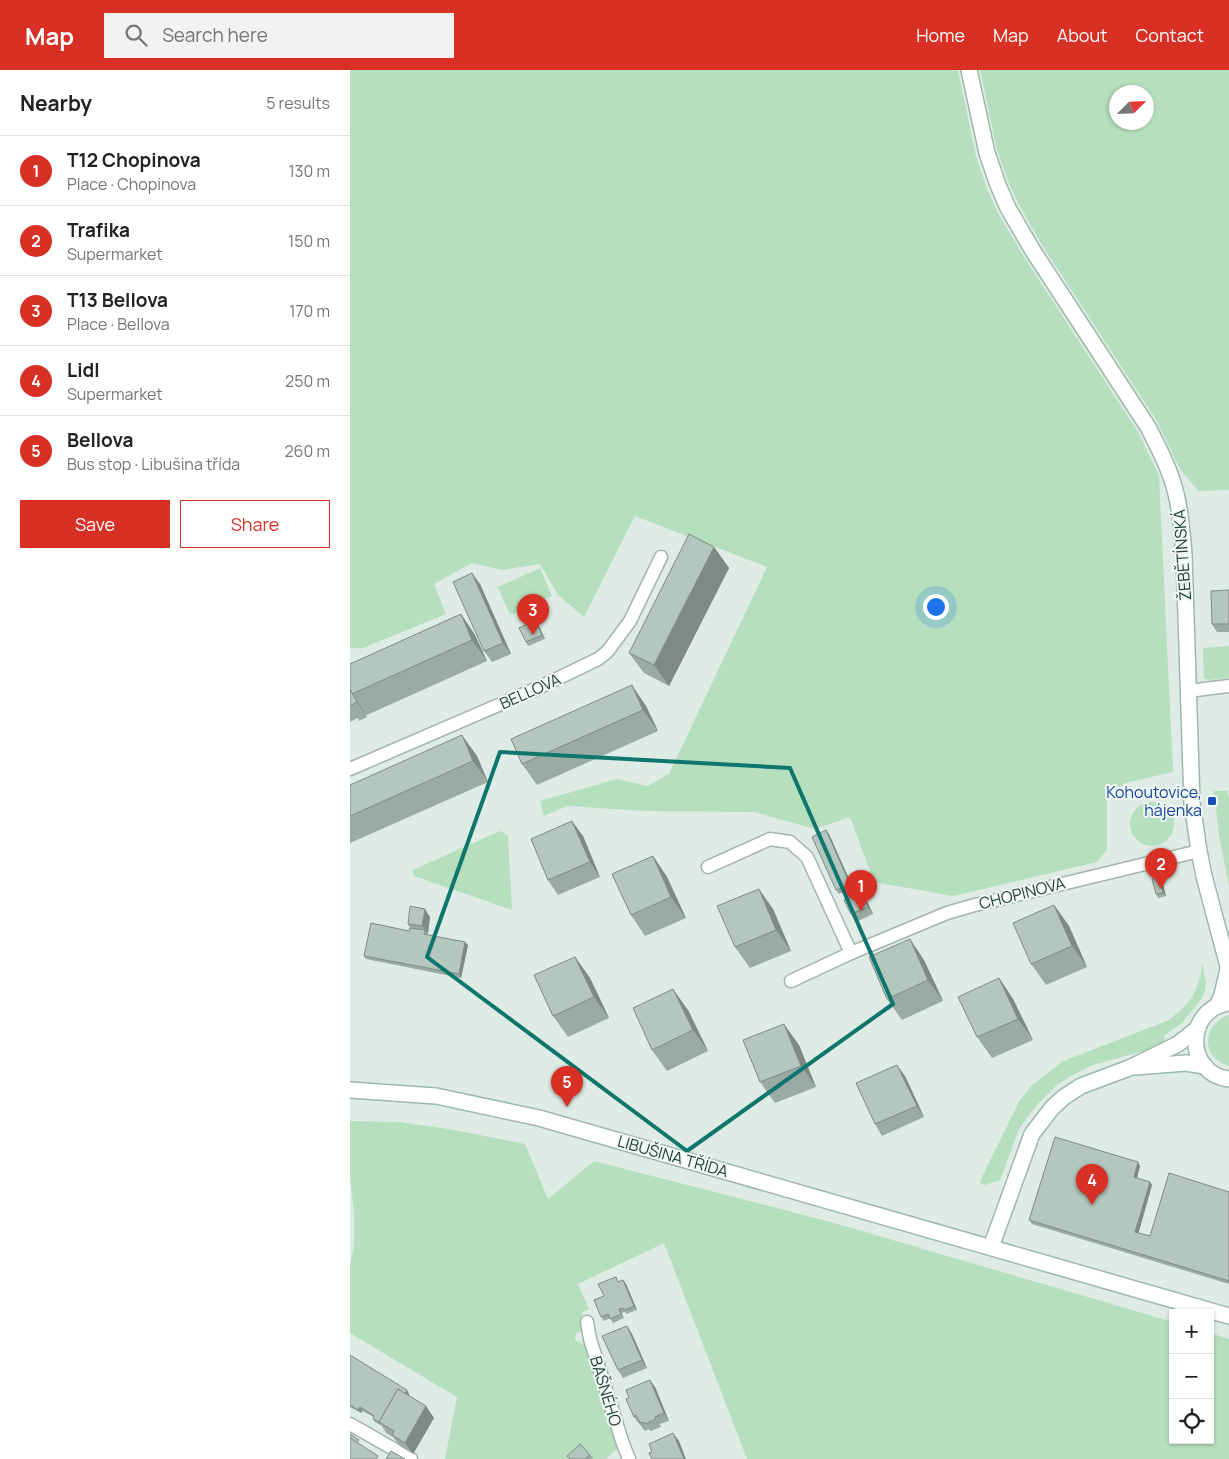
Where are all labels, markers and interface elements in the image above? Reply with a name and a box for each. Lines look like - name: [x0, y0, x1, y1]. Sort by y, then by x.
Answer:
- search box: [104, 13, 454, 58]
- text: Map: [25, 19, 74, 52]
- icon: search: [122, 21, 150, 49]
- text: Search here: [162, 22, 268, 48]
- text: Home: [916, 23, 965, 47]
- text: Map: [993, 23, 1029, 47]
- text: About: [1057, 23, 1107, 47]
- text: Contact: [1135, 23, 1204, 47]
- north arrow: [1109, 85, 1154, 130]
- text: Nearby: [20, 89, 92, 117]
- text: 5 results: [266, 92, 330, 114]
- text: T12 Chopinova: [67, 147, 201, 173]
- text: 1: [32, 160, 40, 182]
- text: 130 m: [288, 160, 330, 182]
- text: Place · Chopinova: [67, 173, 196, 195]
- text: Trafika: [67, 217, 130, 243]
- text: 2: [31, 230, 41, 252]
- text: 150 m: [288, 230, 330, 252]
- text: Supermarket: [67, 243, 163, 265]
- text: T13 Bellova: [67, 287, 168, 313]
- text: 3: [31, 300, 41, 322]
- text: 170 m: [289, 300, 330, 322]
- text: Place · Bellova: [67, 313, 170, 335]
- text: Lidl: [67, 357, 100, 383]
- text: 4: [31, 370, 41, 392]
- text: 250 m: [285, 370, 330, 392]
- text: Supermarket: [67, 383, 163, 405]
- text: Bellova: [67, 427, 133, 453]
- text: 5: [31, 440, 41, 462]
- text: 260 m: [284, 440, 330, 462]
- text: Bus stop · Libušina třída: [67, 453, 240, 475]
- button: Save: [20, 500, 170, 548]
- button: Share: [180, 500, 330, 548]
- street label: ŽEBĚTÍNSKÁ: [1168, 509, 1196, 601]
- pin: 3: [517, 594, 549, 635]
- your location: [923, 594, 949, 620]
- street label: BELLOVA: [496, 668, 564, 714]
- place label: Kohoutovice, hájenka: [1106, 781, 1202, 821]
- marker: Kohoutovice, hájenka: [1206, 795, 1218, 807]
- pin: 2: [1145, 848, 1177, 889]
- pin: 1: [845, 870, 877, 911]
- street label: CHOPINOVA: [977, 872, 1067, 914]
- pin: 5: [551, 1066, 583, 1107]
- street label: LIBUŠINA TŘÍDA: [615, 1130, 731, 1182]
- pin: 4: [1076, 1164, 1108, 1205]
- map controls: [1169, 1309, 1214, 1444]
- button: +: [1169, 1309, 1214, 1354]
- street label: BAŠNÉHO: [585, 1353, 627, 1429]
- button: −: [1169, 1354, 1214, 1399]
- button: locate: [1169, 1399, 1214, 1444]

